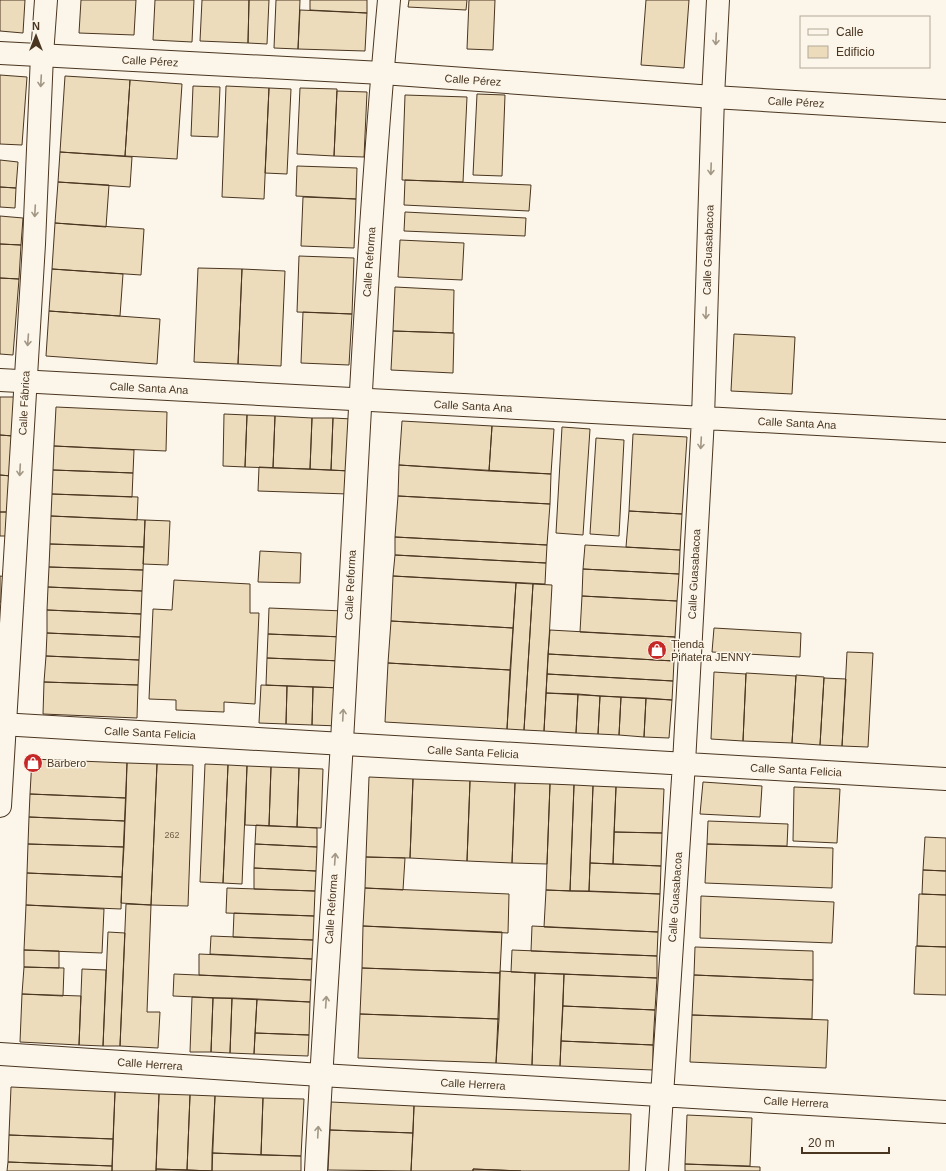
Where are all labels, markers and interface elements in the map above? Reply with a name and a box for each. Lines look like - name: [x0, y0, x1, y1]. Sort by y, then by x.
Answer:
- north arrow: [16, 16, 56, 56]
- legend: [800, 16, 930, 68]
- text: N: [32, 20, 40, 32]
- text: Calle: [836, 25, 864, 39]
- one-way arrow: [712, 32, 720, 45]
- text: Edificio: [836, 45, 875, 59]
- street label: Calle Pérez: [121, 54, 179, 68]
- street label: Calle Pérez: [444, 72, 502, 88]
- one-way arrow: [37, 74, 45, 87]
- street label: Calle Pérez: [767, 95, 825, 109]
- one-way arrow: [707, 162, 714, 175]
- one-way arrow: [32, 204, 39, 217]
- street label: Calle Guasabacoa: [700, 204, 716, 295]
- street label: Calle Reforma: [361, 226, 377, 297]
- one-way arrow: [702, 306, 710, 319]
- one-way arrow: [24, 333, 31, 346]
- street label: Calle Fábrica: [16, 369, 32, 436]
- street label: Calle Santa Ana: [109, 380, 190, 396]
- street label: Calle Santa Ana: [433, 398, 514, 414]
- street label: Calle Santa Ana: [757, 415, 838, 431]
- one-way arrow: [698, 436, 705, 449]
- one-way arrow: [17, 463, 24, 476]
- street label: Calle Guasabacoa: [686, 528, 702, 620]
- street label: Calle Reforma: [342, 549, 358, 620]
- place label: Tienda Piñatera JENNY: [671, 638, 752, 663]
- shop icon: Tienda Piñatera JENNY: [646, 639, 668, 661]
- one-way arrow: [340, 709, 347, 722]
- street label: Calle Santa Felicia: [104, 725, 197, 741]
- street label: Calle Santa Felicia: [427, 744, 520, 760]
- shop icon: Barbero: [22, 752, 44, 774]
- place label: Barbero: [47, 757, 86, 769]
- street label: Calle Santa Felicia: [750, 762, 843, 778]
- house number: 262: [164, 830, 180, 840]
- street label: Calle Guasabacoa: [666, 851, 684, 943]
- one-way arrow: [331, 853, 338, 866]
- street label: Calle Reforma: [323, 873, 339, 944]
- one-way arrow: [322, 996, 329, 1009]
- street label: Calle Herrera: [117, 1056, 184, 1072]
- street label: Calle Herrera: [440, 1076, 507, 1092]
- street label: Calle Herrera: [763, 1094, 830, 1110]
- one-way arrow: [314, 1126, 322, 1139]
- scale bar: [802, 1129, 889, 1155]
- text: 20 m: [808, 1136, 835, 1150]

